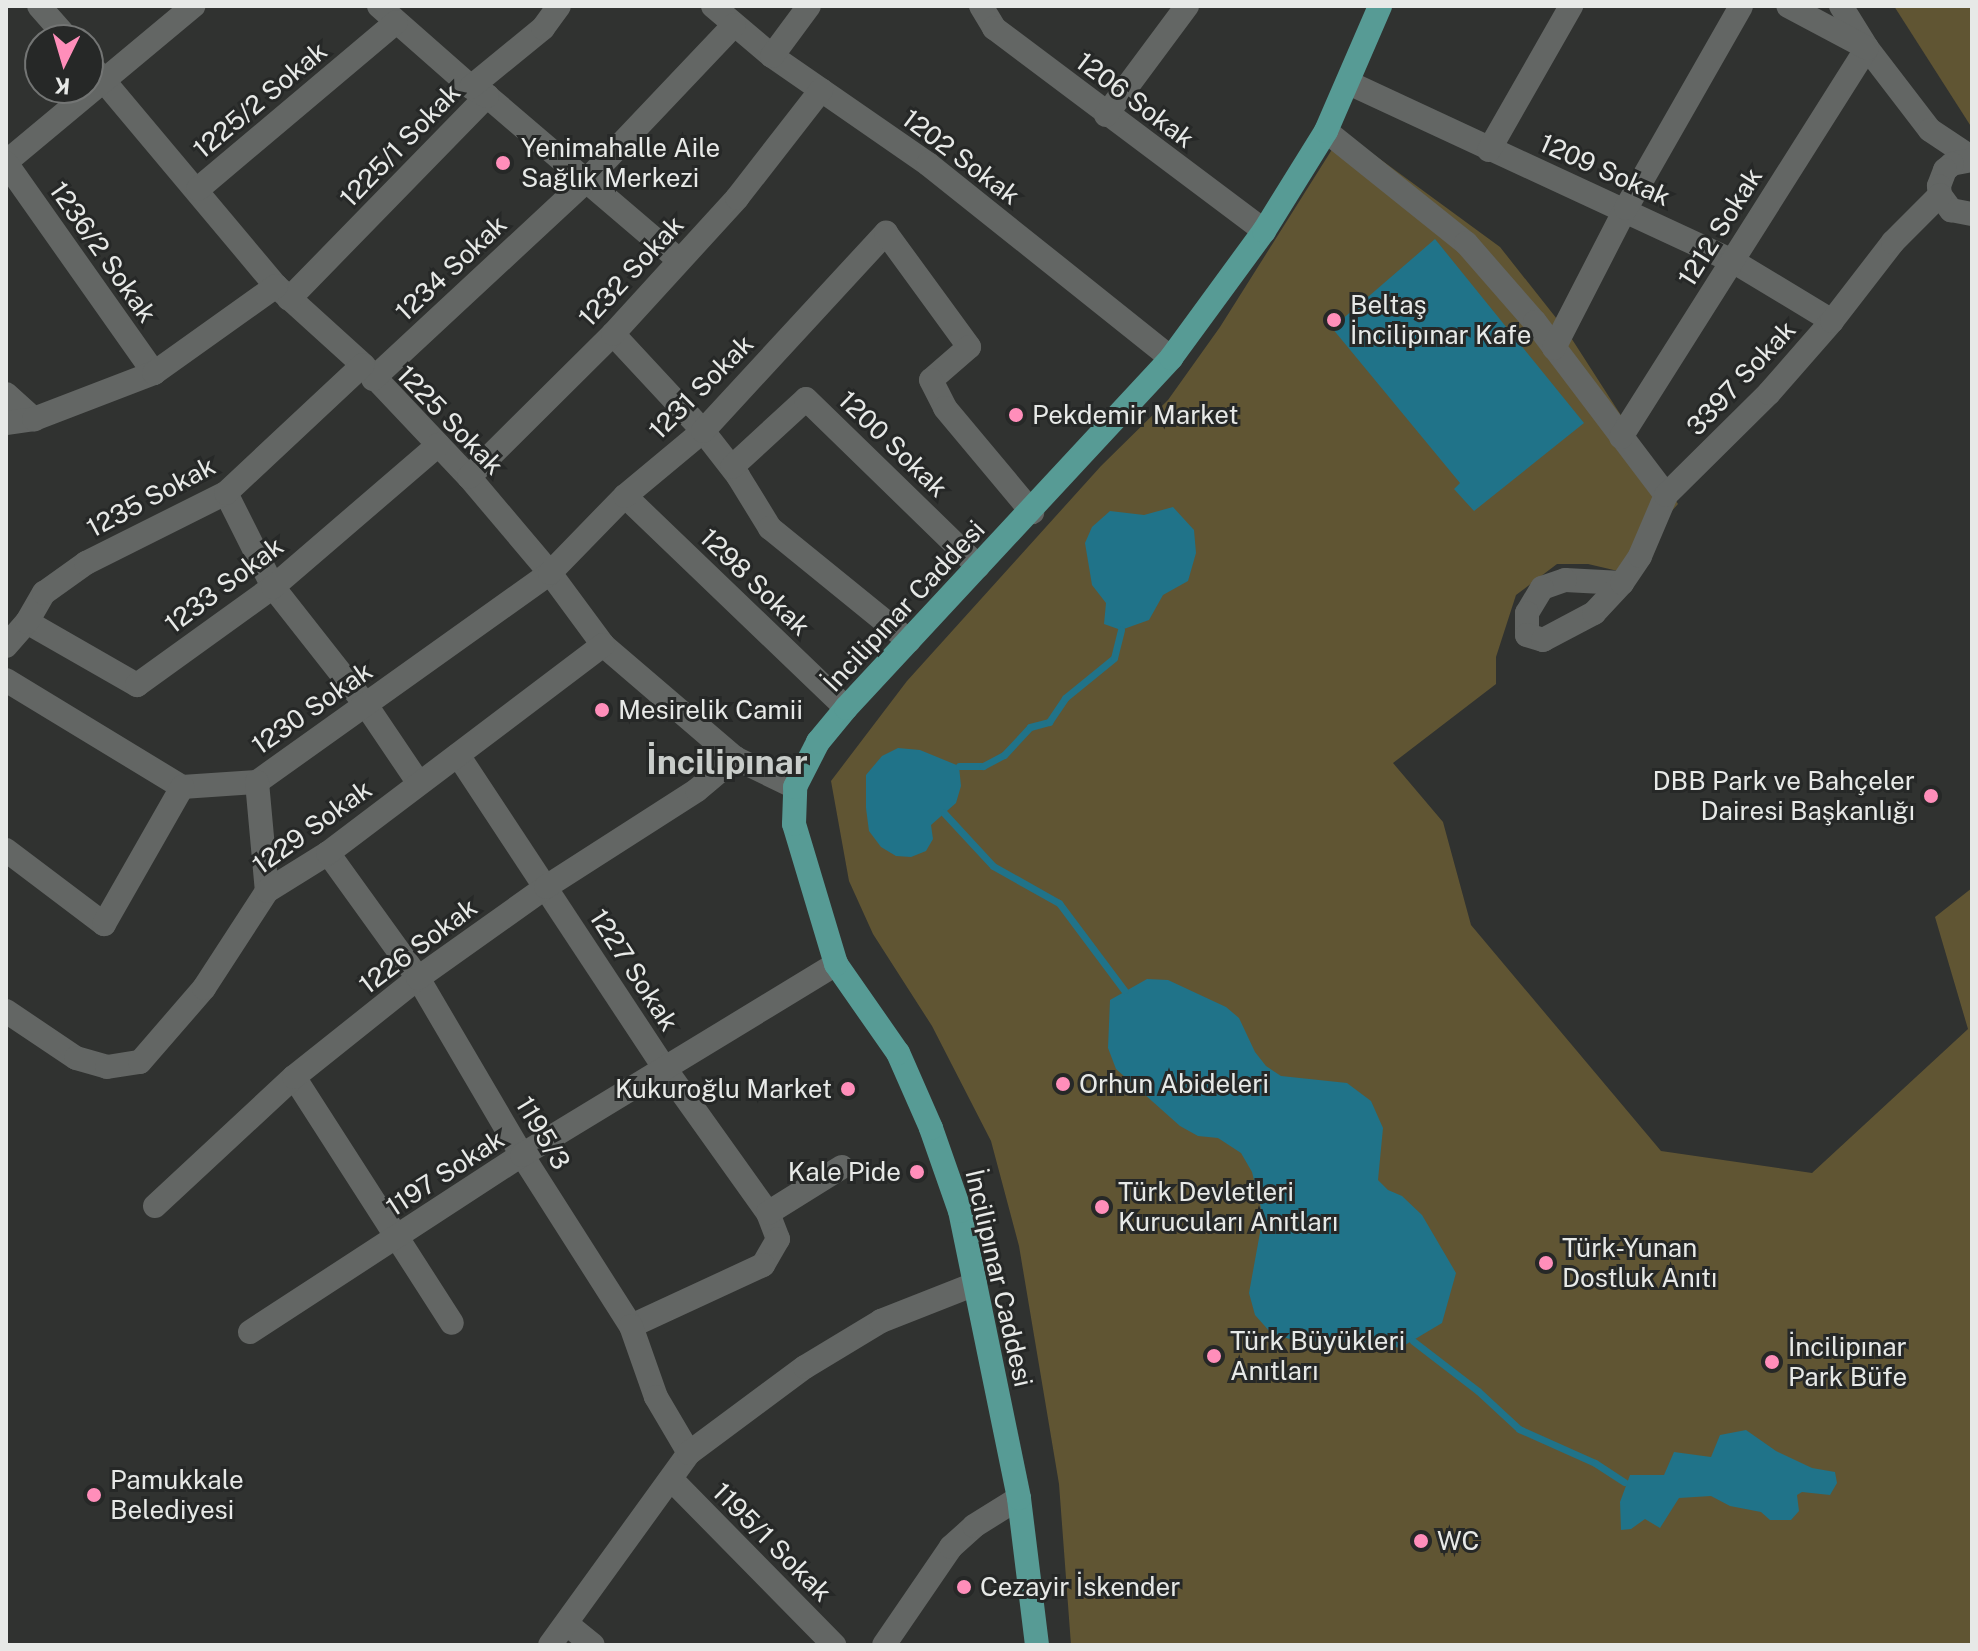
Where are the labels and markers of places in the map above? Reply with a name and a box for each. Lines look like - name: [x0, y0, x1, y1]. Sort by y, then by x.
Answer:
- place label: Yenimahalle Aile Sağlık Merkezi: [521, 132, 720, 194]
- marker: Yenimahalle Aile Sağlık Merkezi: [492, 152, 514, 174]
- place label: Beltaş İncilipınar Kafe: [1350, 289, 1531, 350]
- marker: Beltaş İncilipınar Kafe: [1325, 311, 1343, 329]
- place label: Pekdemir Market: [1032, 399, 1239, 431]
- marker: Pekdemir Market: [1007, 406, 1025, 424]
- place label: Mesirelik Camii: [618, 694, 803, 726]
- marker: Mesirelik Camii: [593, 701, 611, 719]
- place label: DBB Park ve Bahçeler Dairesi Başkanlığı: [1652, 765, 1915, 826]
- marker: DBB Park ve Bahçeler Dairesi Başkanlığı: [1922, 787, 1940, 805]
- place label: Orhun Abideleri: [1079, 1068, 1269, 1100]
- place label: Kukuroğlu Market: [615, 1073, 832, 1105]
- marker: Orhun Abideleri: [1054, 1075, 1072, 1093]
- marker: Kukuroğlu Market: [839, 1080, 857, 1098]
- place label: Kale Pide: [788, 1156, 901, 1188]
- marker: Kale Pide: [908, 1163, 926, 1181]
- place label: Türk Devletleri Kurucuları Anıtları: [1118, 1176, 1338, 1238]
- marker: Türk Devletleri Kurucuları Anıtları: [1093, 1198, 1111, 1216]
- place label: Türk-Yunan Dostluk Anıtı: [1562, 1232, 1717, 1294]
- marker: Türk-Yunan Dostluk Anıtı: [1537, 1254, 1555, 1272]
- place label: Türk Büyükleri Anıtları: [1230, 1325, 1405, 1386]
- place label: İncilipınar Park Büfe: [1788, 1331, 1907, 1392]
- marker: Türk Büyükleri Anıtları: [1205, 1347, 1223, 1365]
- marker: İncilipınar Park Büfe: [1763, 1353, 1781, 1371]
- place label: Pamukkale Belediyesi: [110, 1464, 244, 1526]
- marker: Pamukkale Belediyesi: [85, 1486, 103, 1504]
- place label: WC: [1437, 1525, 1479, 1557]
- marker: WC: [1412, 1532, 1430, 1550]
- place label: Cezayir İskender: [980, 1571, 1180, 1603]
- marker: Cezayir İskender: [955, 1578, 973, 1596]

